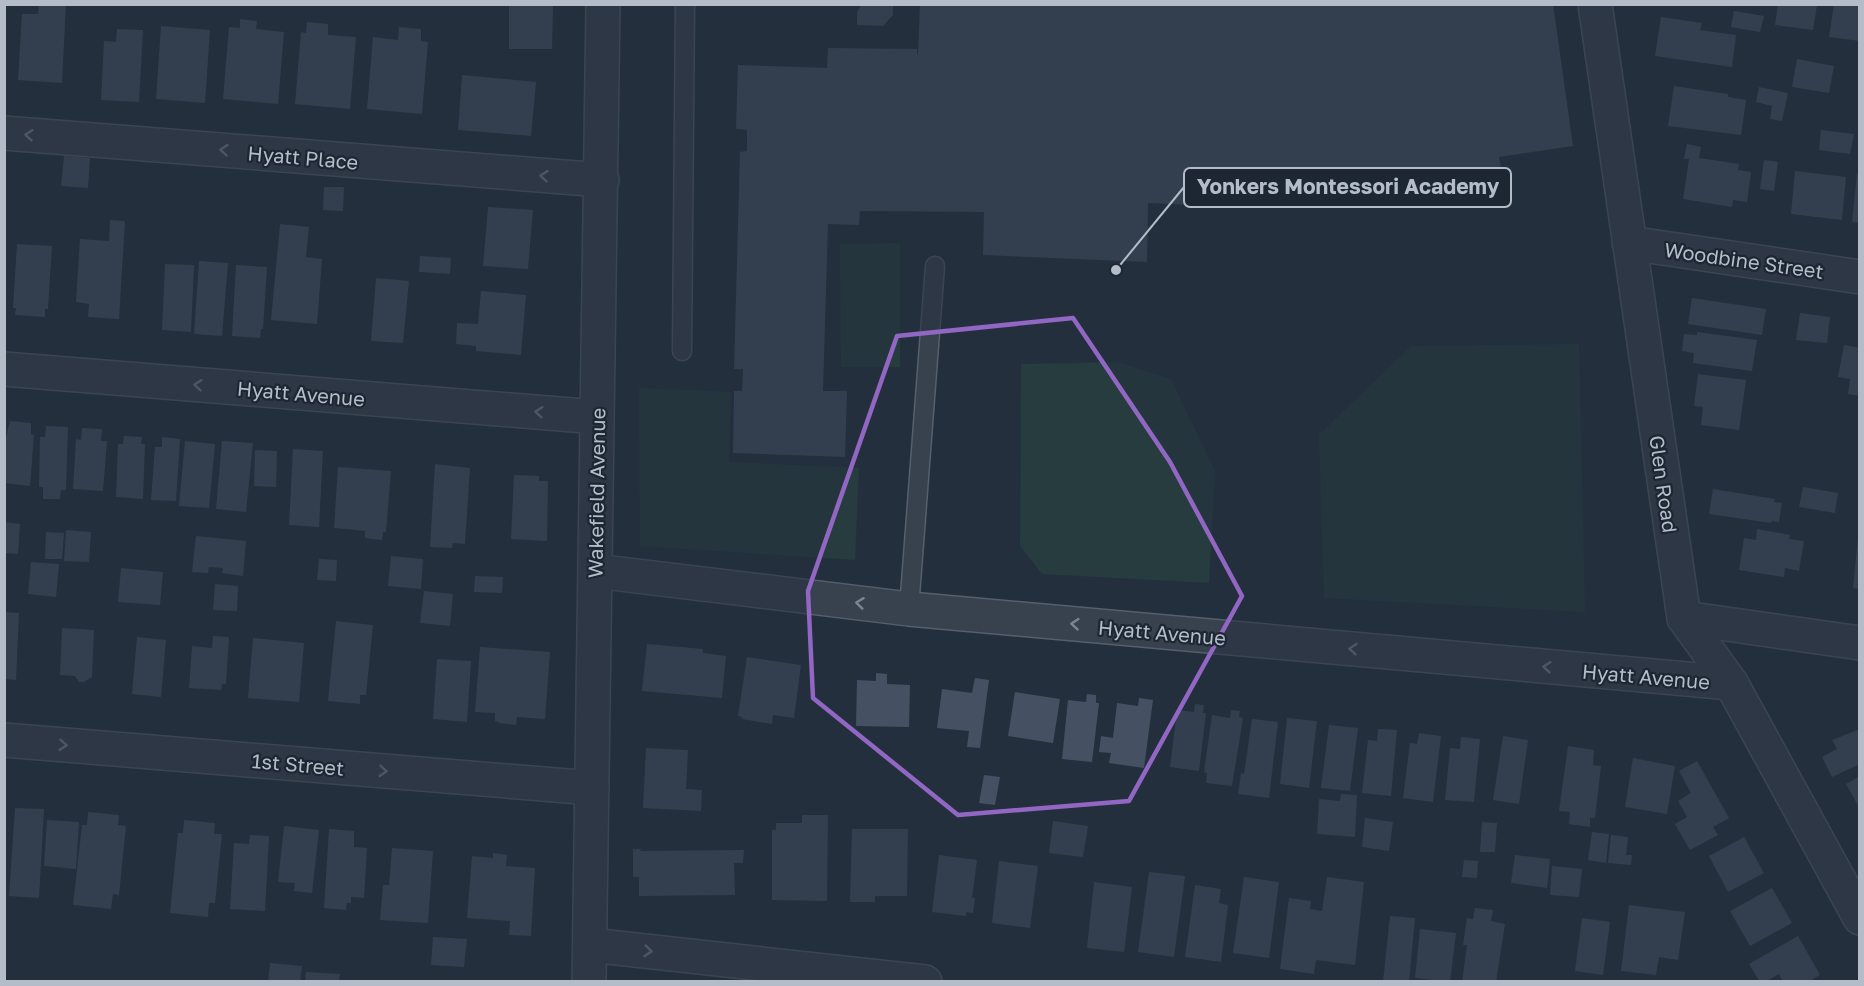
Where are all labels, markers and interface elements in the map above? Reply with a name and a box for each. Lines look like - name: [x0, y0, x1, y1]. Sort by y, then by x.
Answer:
- one-way arrow: [25, 129, 34, 142]
- street label: Hyatt Place: [247, 140, 359, 174]
- one-way arrow: [219, 144, 228, 157]
- callout: Yonkers Montessori Academy: [1184, 168, 1511, 207]
- one-way arrow: [539, 169, 548, 182]
- text: Yonkers Montessori Academy: [1197, 173, 1500, 199]
- street label: Woodbine Street: [1663, 237, 1825, 283]
- street label: Hyatt Avenue: [236, 375, 366, 411]
- one-way arrow: [193, 379, 202, 392]
- one-way arrow: [534, 406, 543, 419]
- street label: Wakefield Avenue: [583, 408, 609, 578]
- street label: Glen Road: [1645, 434, 1683, 534]
- one-way arrow: [855, 598, 865, 610]
- street label: Hyatt Avenue: [1097, 614, 1227, 650]
- one-way arrow: [1070, 618, 1080, 631]
- one-way arrow: [1348, 643, 1357, 656]
- street label: Hyatt Avenue: [1581, 658, 1711, 694]
- one-way arrow: [1543, 661, 1552, 674]
- one-way arrow: [58, 738, 67, 751]
- street label: 1st Street: [251, 748, 345, 780]
- one-way arrow: [378, 764, 387, 777]
- one-way arrow: [643, 945, 652, 957]

